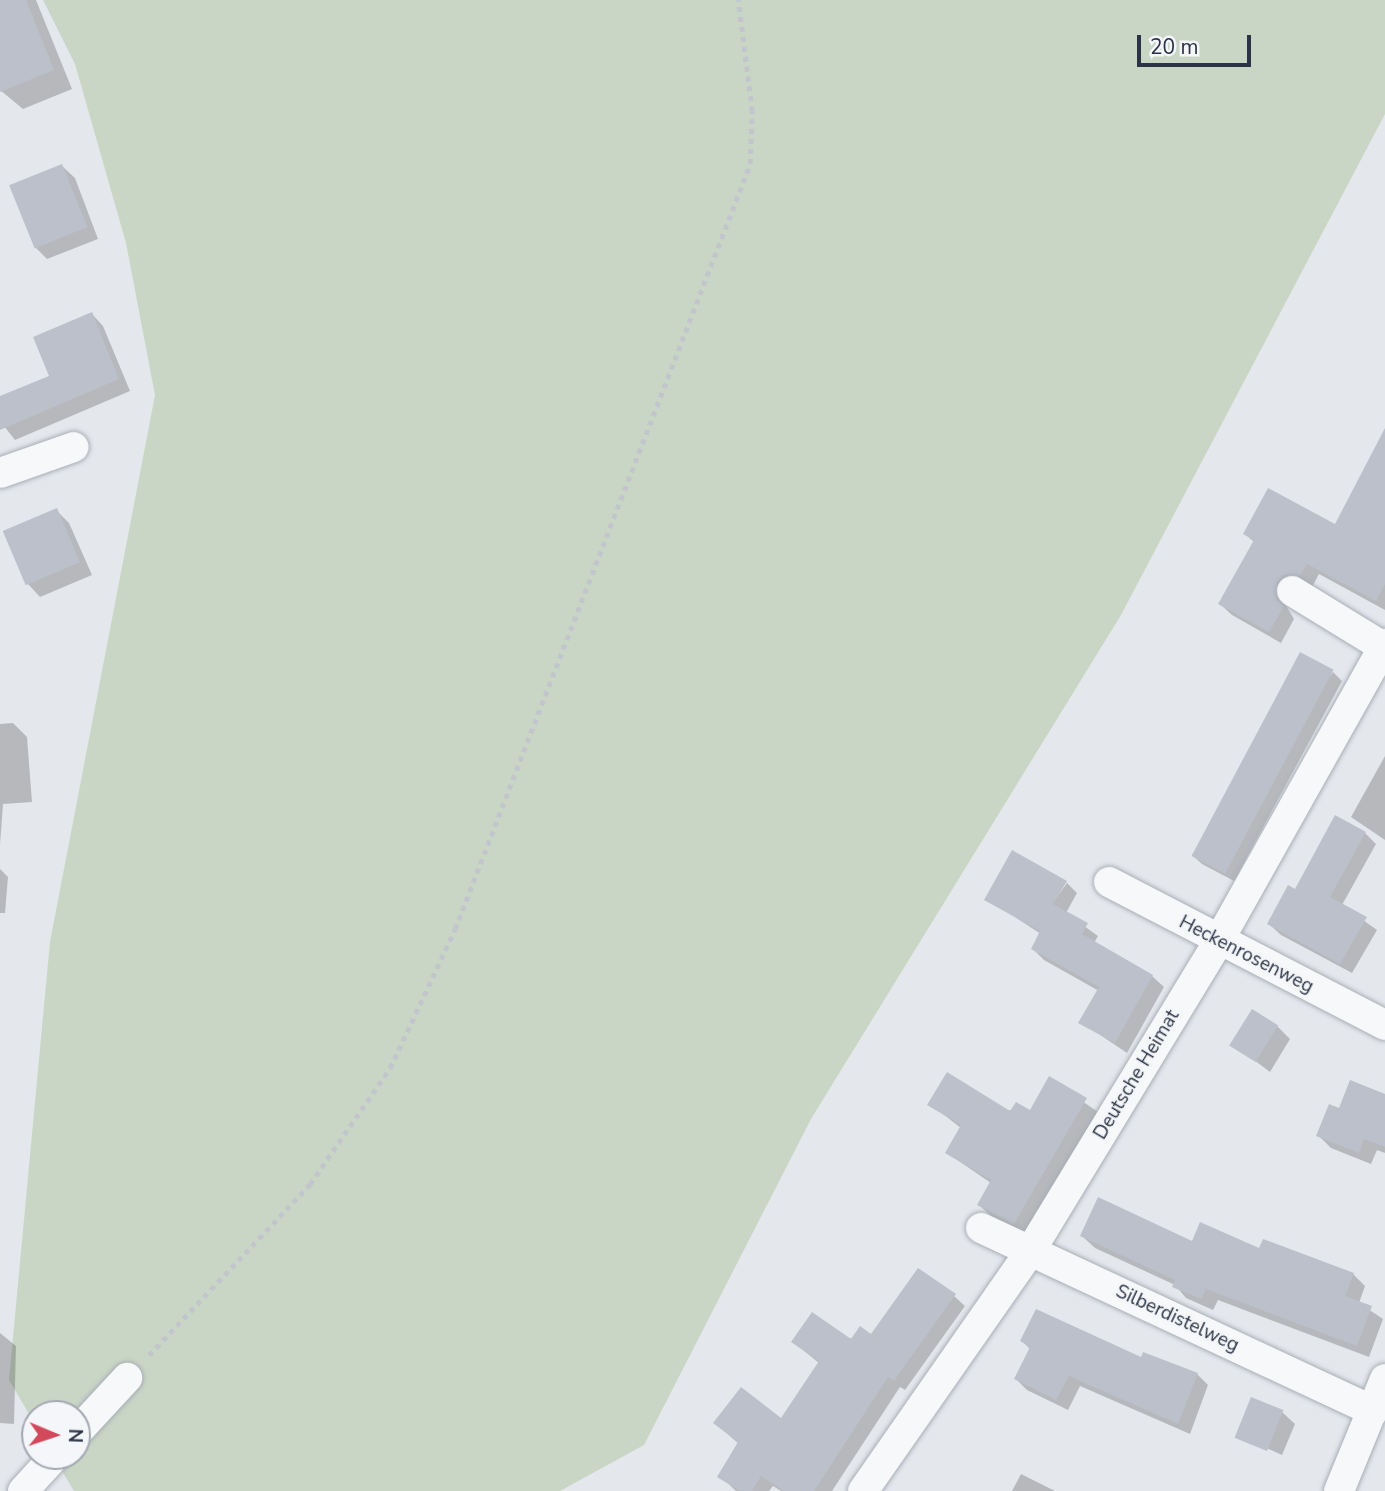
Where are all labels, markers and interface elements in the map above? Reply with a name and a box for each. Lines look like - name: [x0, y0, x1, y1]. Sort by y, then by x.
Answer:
- scale bar: [1140, 21, 1254, 65]
- text: 20 m: [1150, 33, 1199, 61]
- street label: Heckenrosenweg: [1175, 911, 1317, 999]
- street label: Deutsche Heimat: [1089, 1006, 1185, 1144]
- street label: Silberdistelweg: [1112, 1281, 1242, 1357]
- north arrow: [21, 1400, 91, 1470]
- text: N: [62, 1428, 88, 1443]

